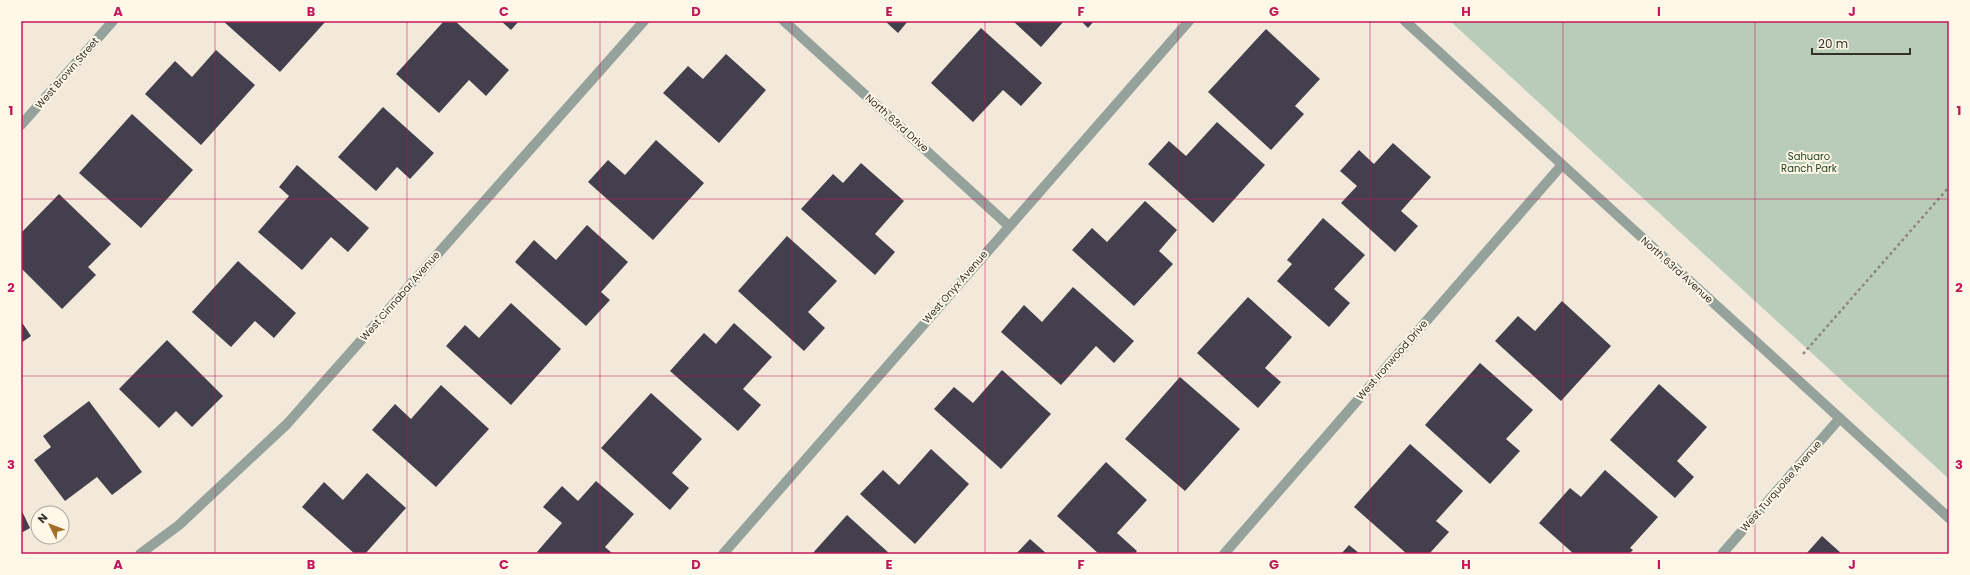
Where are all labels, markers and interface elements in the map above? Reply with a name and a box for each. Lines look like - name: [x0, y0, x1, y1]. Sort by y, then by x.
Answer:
- text: A: [113, 2, 123, 21]
- text: B: [307, 2, 316, 21]
- text: C: [499, 2, 509, 21]
- text: D: [691, 2, 701, 21]
- text: E: [885, 2, 893, 21]
- text: F: [1077, 2, 1085, 21]
- text: G: [1269, 2, 1279, 21]
- text: H: [1461, 2, 1471, 21]
- text: I: [1657, 2, 1661, 21]
- text: J: [1848, 2, 1856, 21]
- scale bar: [1812, 30, 1910, 56]
- street label: West Brown Street: [32, 34, 103, 112]
- text: 20 m: [1818, 35, 1848, 52]
- street label: North 63rd Drive: [862, 91, 932, 155]
- text: 1: [9, 101, 13, 120]
- text: 1: [1957, 101, 1961, 120]
- park label: Sahuaro Ranch Park: [1781, 149, 1838, 176]
- street label: North 63rd Avenue: [1637, 233, 1717, 307]
- street label: West Onyx Avenue: [919, 247, 991, 327]
- street label: West Cinnabar Avenue: [357, 248, 443, 344]
- text: 2: [7, 278, 15, 297]
- text: 2: [1955, 278, 1963, 297]
- street label: West Ironwood Drive: [1353, 317, 1431, 403]
- street label: West Turquoise Avenue: [1737, 437, 1825, 535]
- text: 3: [7, 455, 15, 474]
- text: 3: [1955, 455, 1963, 474]
- north arrow: [30, 505, 70, 545]
- text: N: [34, 510, 51, 527]
- text: A: [113, 555, 123, 574]
- text: B: [307, 555, 316, 574]
- text: C: [499, 555, 509, 574]
- text: D: [691, 555, 701, 574]
- text: E: [885, 555, 893, 574]
- text: F: [1077, 555, 1085, 574]
- text: G: [1269, 555, 1279, 574]
- text: H: [1461, 555, 1471, 574]
- text: I: [1657, 555, 1661, 574]
- text: J: [1848, 555, 1856, 574]

